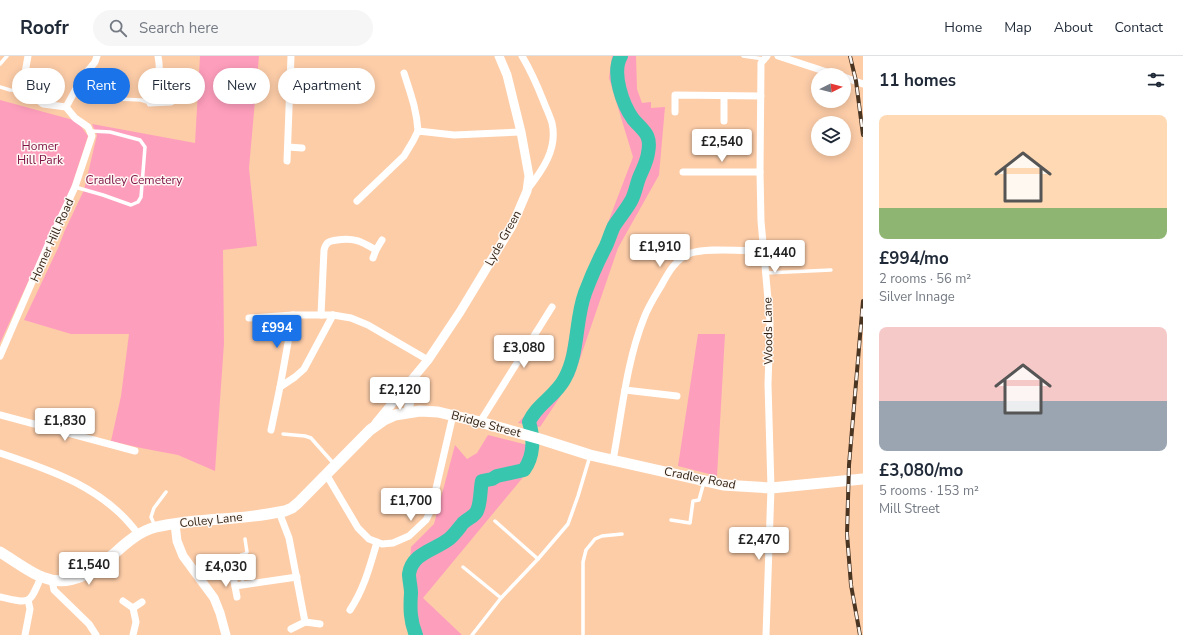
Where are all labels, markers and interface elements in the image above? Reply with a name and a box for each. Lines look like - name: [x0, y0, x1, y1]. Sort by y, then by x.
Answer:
- search box: [93, 10, 373, 46]
- text: Roofr: [20, 15, 69, 41]
- icon: search: [107, 17, 129, 39]
- text: Search here: [139, 18, 218, 38]
- text: Home: [944, 18, 982, 37]
- text: Map: [1004, 18, 1032, 37]
- text: About: [1054, 18, 1093, 37]
- text: Contact: [1115, 18, 1163, 37]
- chip: Buy: [12, 68, 65, 104]
- chip: Rent: [73, 68, 130, 104]
- chip: Filters: [138, 68, 205, 104]
- chip: New: [213, 68, 270, 104]
- chip: Apartment: [278, 68, 375, 104]
- north arrow: [811, 68, 851, 108]
- map controls: [811, 68, 851, 156]
- text: 11 homes: [879, 69, 956, 92]
- icon: filters: [1145, 69, 1167, 91]
- button: layers: [811, 116, 851, 156]
- pin: £2,540: [689, 129, 755, 163]
- text: £2,540: [701, 133, 743, 151]
- park label: Homer Hill Park: [17, 138, 64, 168]
- icon: home: [987, 141, 1059, 213]
- park label: Cradley Cemetery: [86, 172, 183, 188]
- street label: Homer Hill Road: [26, 196, 78, 284]
- street label: Lyde Green: [481, 207, 525, 269]
- pin: £1,910: [627, 234, 693, 268]
- text: £1,910: [639, 238, 681, 256]
- pin: £1,440: [742, 240, 808, 274]
- text: £1,440: [754, 244, 796, 262]
- text: £994/mo: [879, 247, 949, 270]
- text: 2 rooms · 56 m²: [879, 270, 971, 288]
- text: Silver Innage: [879, 288, 955, 306]
- street label: Woods Lane: [759, 297, 777, 365]
- pin: £994: [253, 315, 301, 349]
- text: £994: [261, 319, 293, 337]
- pin: £3,080: [491, 335, 557, 369]
- text: £3,080: [503, 339, 545, 357]
- icon: home: [987, 353, 1059, 425]
- pin: £2,120: [367, 377, 433, 411]
- text: £2,120: [379, 381, 421, 399]
- street label: Bridge Street: [449, 407, 523, 441]
- pin: £1,830: [32, 408, 98, 442]
- text: £1,830: [44, 412, 86, 430]
- text: £3,080/mo: [879, 459, 963, 482]
- street label: Cradley Road: [663, 463, 737, 493]
- text: 5 rooms · 153 m²: [879, 482, 979, 500]
- pin: £1,700: [378, 488, 444, 522]
- text: £1,700: [390, 492, 432, 510]
- text: Mill Street: [879, 500, 940, 518]
- street label: Colley Lane: [179, 509, 243, 531]
- pin: £2,470: [726, 527, 792, 561]
- text: £2,470: [738, 531, 780, 549]
- pin: £1,540: [56, 552, 122, 586]
- pin: £4,030: [193, 554, 259, 588]
- text: £1,540: [68, 556, 110, 574]
- text: £4,030: [205, 558, 247, 576]

